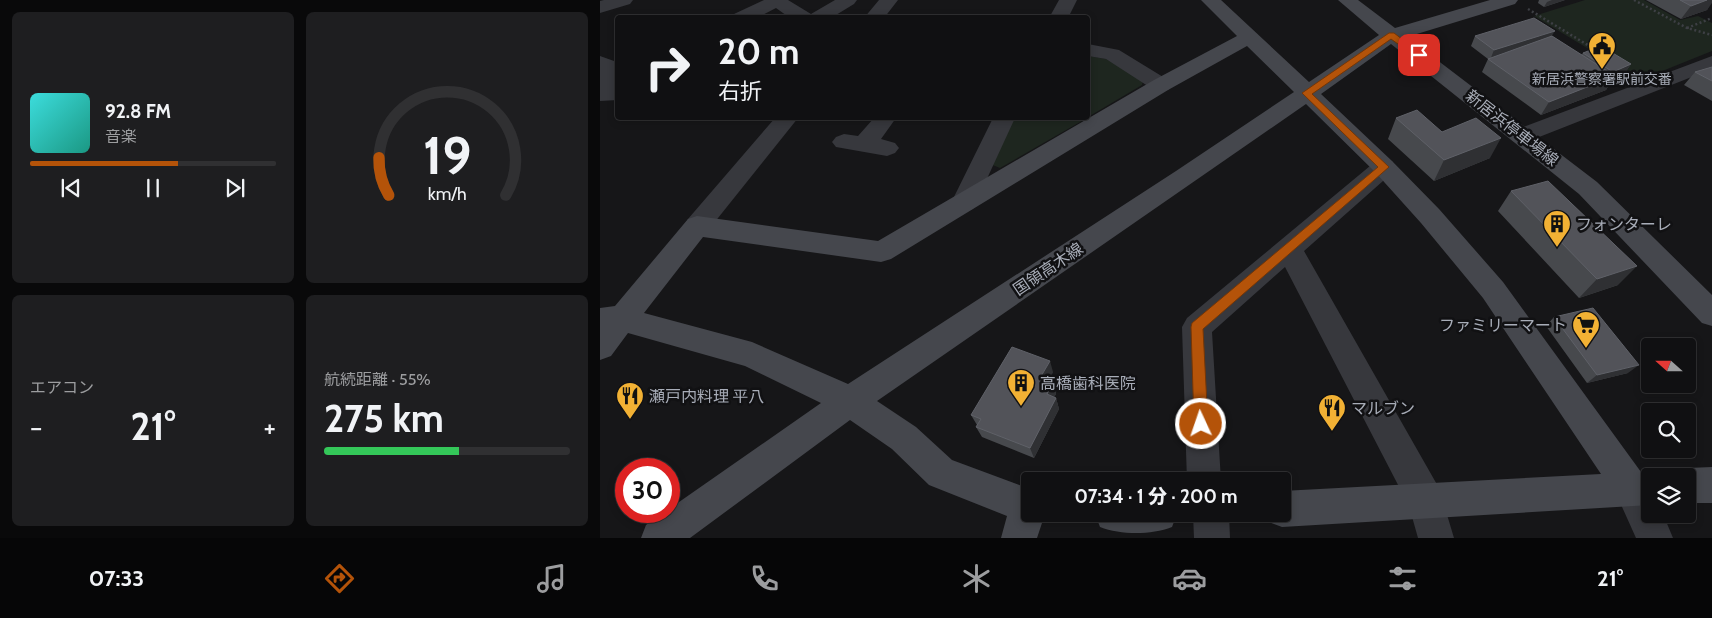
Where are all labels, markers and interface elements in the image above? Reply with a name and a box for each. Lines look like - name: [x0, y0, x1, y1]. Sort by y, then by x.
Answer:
- text: 20 m: [718, 30, 800, 73]
- public building icon: 新居浜警察署駅前交番: [1587, 31, 1617, 70]
- pin: [1398, 34, 1440, 76]
- icon: right: [635, 35, 700, 100]
- icon: arrive: [1405, 41, 1433, 69]
- place label: 新居浜警察署駅前交番: [1532, 70, 1672, 88]
- text: 右折: [718, 78, 762, 105]
- street label: 新居浜停車場線: [1462, 86, 1562, 170]
- text: 92.8 FM: [105, 100, 171, 123]
- text: 19: [423, 124, 471, 187]
- text: 音楽: [105, 127, 137, 146]
- icon: previous: [57, 174, 85, 202]
- icon: pause: [139, 174, 167, 202]
- icon: next: [221, 174, 249, 202]
- text: km/h: [427, 183, 467, 204]
- building icon: フォンターレ: [1542, 209, 1572, 248]
- place label: フォンターレ: [1576, 215, 1672, 234]
- street label: 国領高木線: [1010, 239, 1086, 299]
- supermarket icon: ファミリーマート: [1571, 310, 1601, 349]
- place label: ファミリーマート: [1439, 316, 1567, 335]
- north arrow: [1641, 338, 1696, 392]
- map controls: [1641, 338, 1696, 523]
- building icon: 高橋歯科医院: [1006, 368, 1036, 407]
- text: 航続距離 · 55%: [324, 370, 431, 389]
- place label: 高橋歯科医院: [1040, 374, 1136, 393]
- text: エアコン: [30, 378, 94, 397]
- restaurant icon: 瀬戸内料理 平八: [615, 381, 645, 420]
- place label: 瀬戸内料理 平八: [649, 387, 765, 406]
- restaurant icon: マルブン: [1317, 393, 1347, 432]
- text: 275 km: [324, 395, 444, 442]
- position arrow: [1174, 397, 1226, 449]
- place label: マルブン: [1351, 399, 1415, 418]
- text: 21°: [130, 403, 176, 450]
- button: search: [1641, 403, 1696, 458]
- text: −: [30, 410, 42, 444]
- text: +: [264, 410, 276, 444]
- speed limit sign: 30: [615, 458, 680, 523]
- button: layers: [1641, 468, 1696, 523]
- text: 07:34 · 1 分 · 200 m: [1074, 485, 1238, 508]
- icon: directions: [322, 561, 357, 596]
- icon: music: [534, 561, 569, 596]
- icon: phone: [747, 561, 782, 596]
- icon: climate: [959, 561, 994, 596]
- icon: car: [1172, 561, 1207, 596]
- icon: filters: [1385, 561, 1420, 596]
- text: 07:33: [89, 565, 144, 592]
- text: 21°: [1597, 565, 1623, 592]

